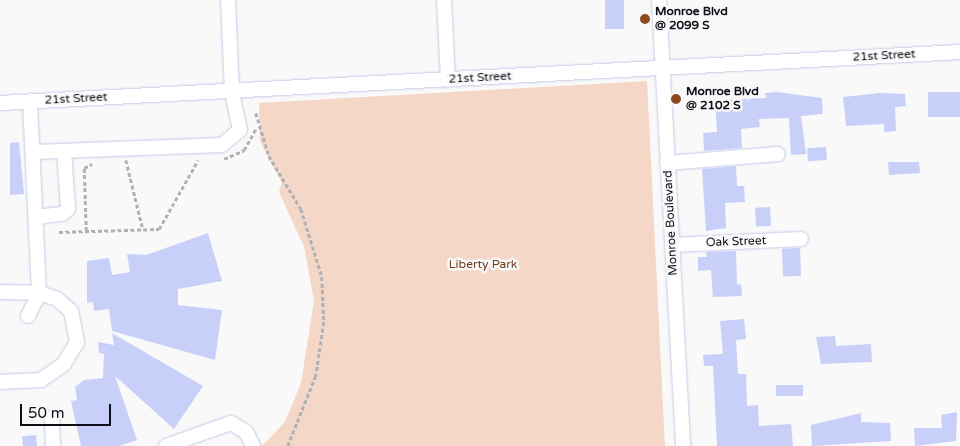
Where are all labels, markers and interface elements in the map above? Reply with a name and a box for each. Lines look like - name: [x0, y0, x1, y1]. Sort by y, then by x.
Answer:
- place label: Monroe Blvd @ 2099 S: [655, 5, 728, 33]
- marker: Monroe Blvd @ 2099 S: [639, 13, 651, 25]
- street label: 21st Street: [852, 47, 916, 65]
- street label: 21st Street: [448, 69, 512, 87]
- place label: Monroe Blvd @ 2102 S: [686, 85, 759, 113]
- street label: 21st Street: [44, 90, 108, 108]
- marker: Monroe Blvd @ 2102 S: [670, 93, 682, 105]
- street label: Monroe Boulevard: [661, 170, 681, 276]
- street label: Oak Street: [706, 234, 766, 250]
- park label: Liberty Park: [449, 258, 517, 272]
- scale bar: [22, 394, 114, 426]
- text: 50 m: [28, 404, 65, 422]

